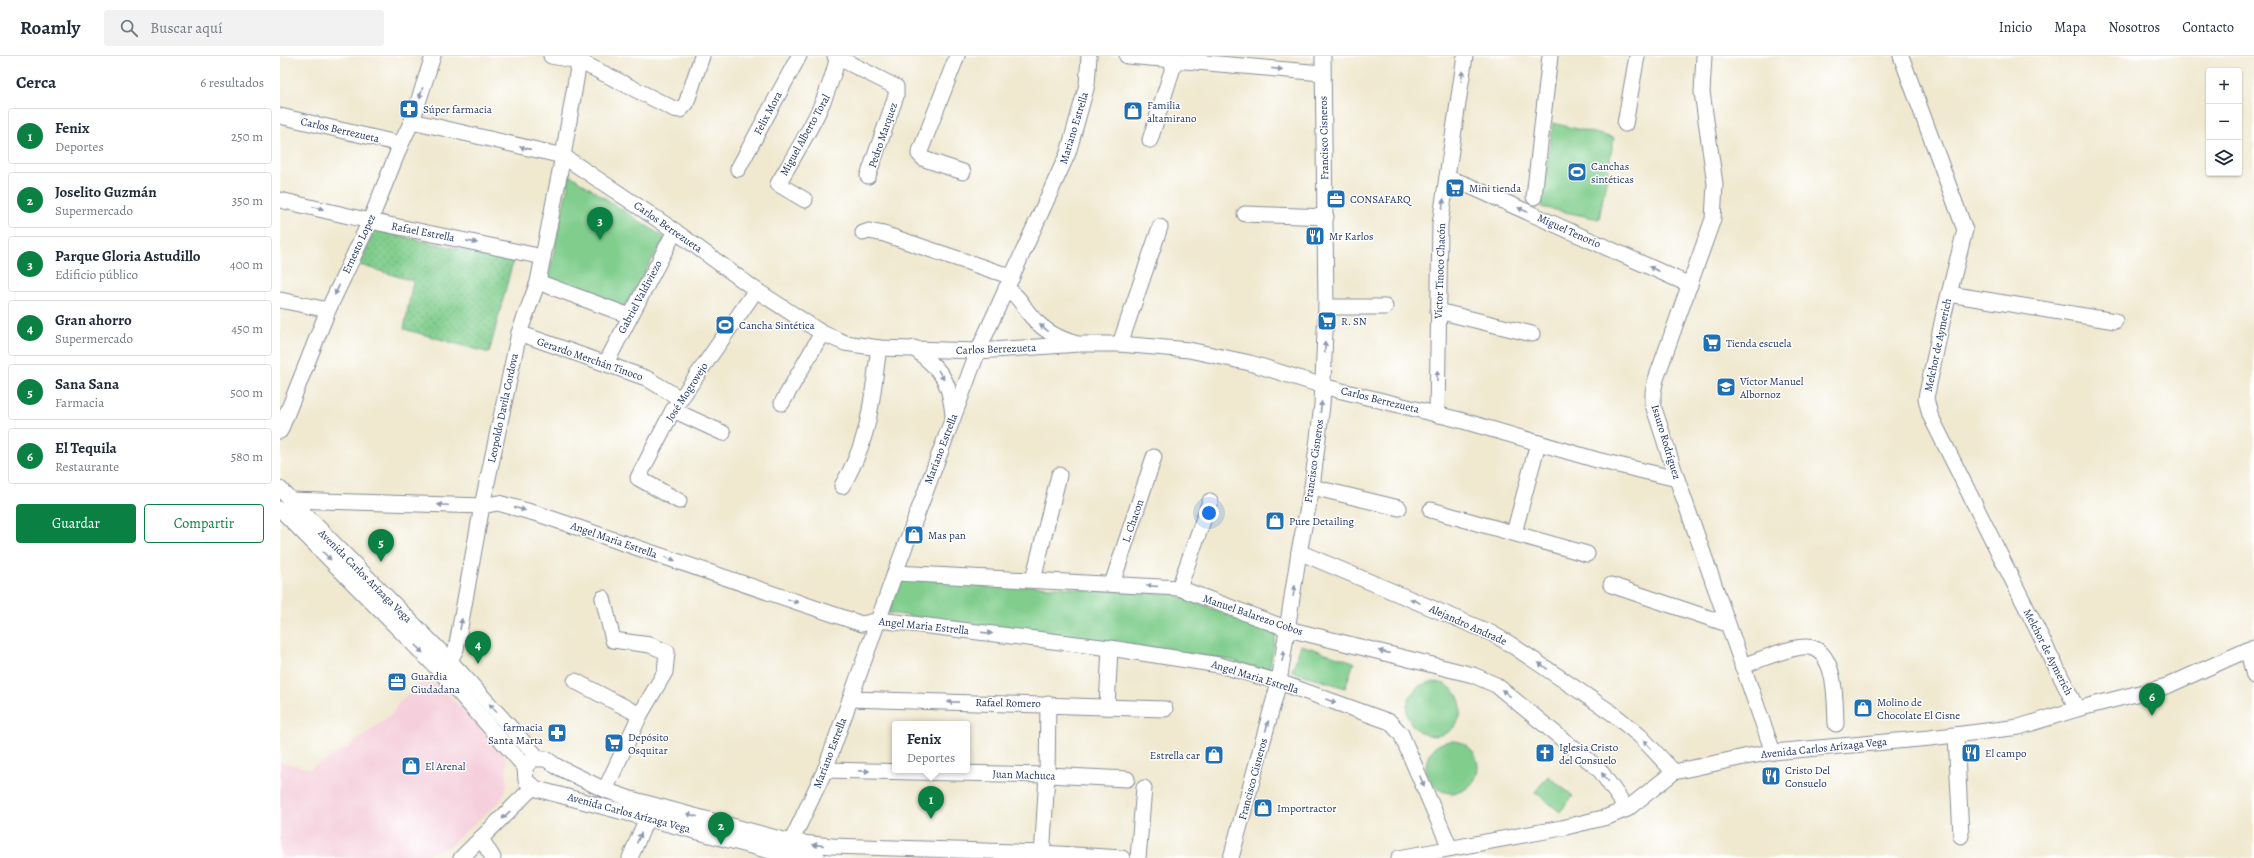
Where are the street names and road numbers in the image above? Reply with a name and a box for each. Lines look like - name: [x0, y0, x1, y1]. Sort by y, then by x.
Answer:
- street label: Felix Mora: [750, 88, 786, 137]
- street label: Mariano Estrella: [1056, 89, 1092, 166]
- street label: Miguel Alberto Toral: [776, 91, 834, 179]
- street label: Francisco Cisneros: [1316, 96, 1332, 180]
- street label: Pedro Marquez: [865, 100, 901, 170]
- street label: Carlos Berrezueta: [299, 114, 382, 147]
- street label: Carlos Berrezueta: [631, 198, 706, 257]
- street label: Miguel Tenorio: [1535, 210, 1604, 252]
- street label: Ernesto Lopez: [339, 212, 379, 276]
- street label: Rafael Estrella: [390, 219, 457, 246]
- street label: Víctor Tinoco Chacón: [1431, 223, 1449, 320]
- street label: Gabriel Valdiviezo: [614, 257, 666, 336]
- street label: Melchor de Aymerich: [1921, 297, 1955, 393]
- street label: Gerardo Merchán Tinoco: [535, 334, 646, 384]
- street label: Carlos Berrezueta: [956, 340, 1037, 358]
- street label: Leopoldo Davila Cordova: [484, 351, 522, 464]
- street label: José Mogrovejo: [662, 359, 712, 424]
- street label: Carlos Berrezueta: [1339, 383, 1422, 417]
- street label: Isauro Rodríguez: [1647, 403, 1685, 481]
- street label: Mariano Estrella: [921, 411, 962, 486]
- street label: Francisco Cisneros: [1301, 418, 1327, 504]
- street label: L. Chacon: [1119, 497, 1147, 545]
- street label: Angel Maria Estrella: [568, 518, 660, 562]
- street label: Avenida Carlos Arízaga Vega: [314, 525, 416, 627]
- street label: Manuel Balarezo Cobos: [1201, 591, 1305, 639]
- street label: Alejandro Andrade: [1426, 601, 1509, 649]
- street label: Melchor de Aymerich: [2020, 606, 2076, 698]
- street label: Angel Maria Estrella: [877, 614, 971, 638]
- street label: Angel Maria Estrella: [1209, 656, 1301, 698]
- street label: Rafael Romero: [975, 695, 1041, 711]
- street label: Mariano Estrella: [810, 715, 851, 790]
- street label: Avenida Carlos Arízaga Vega: [1759, 734, 1889, 762]
- street label: Francisco Cisneros: [1235, 736, 1271, 822]
- street label: Juan Machuca: [992, 766, 1057, 784]
- street label: Avenida Carlos Arízaga Vega: [565, 789, 693, 837]

